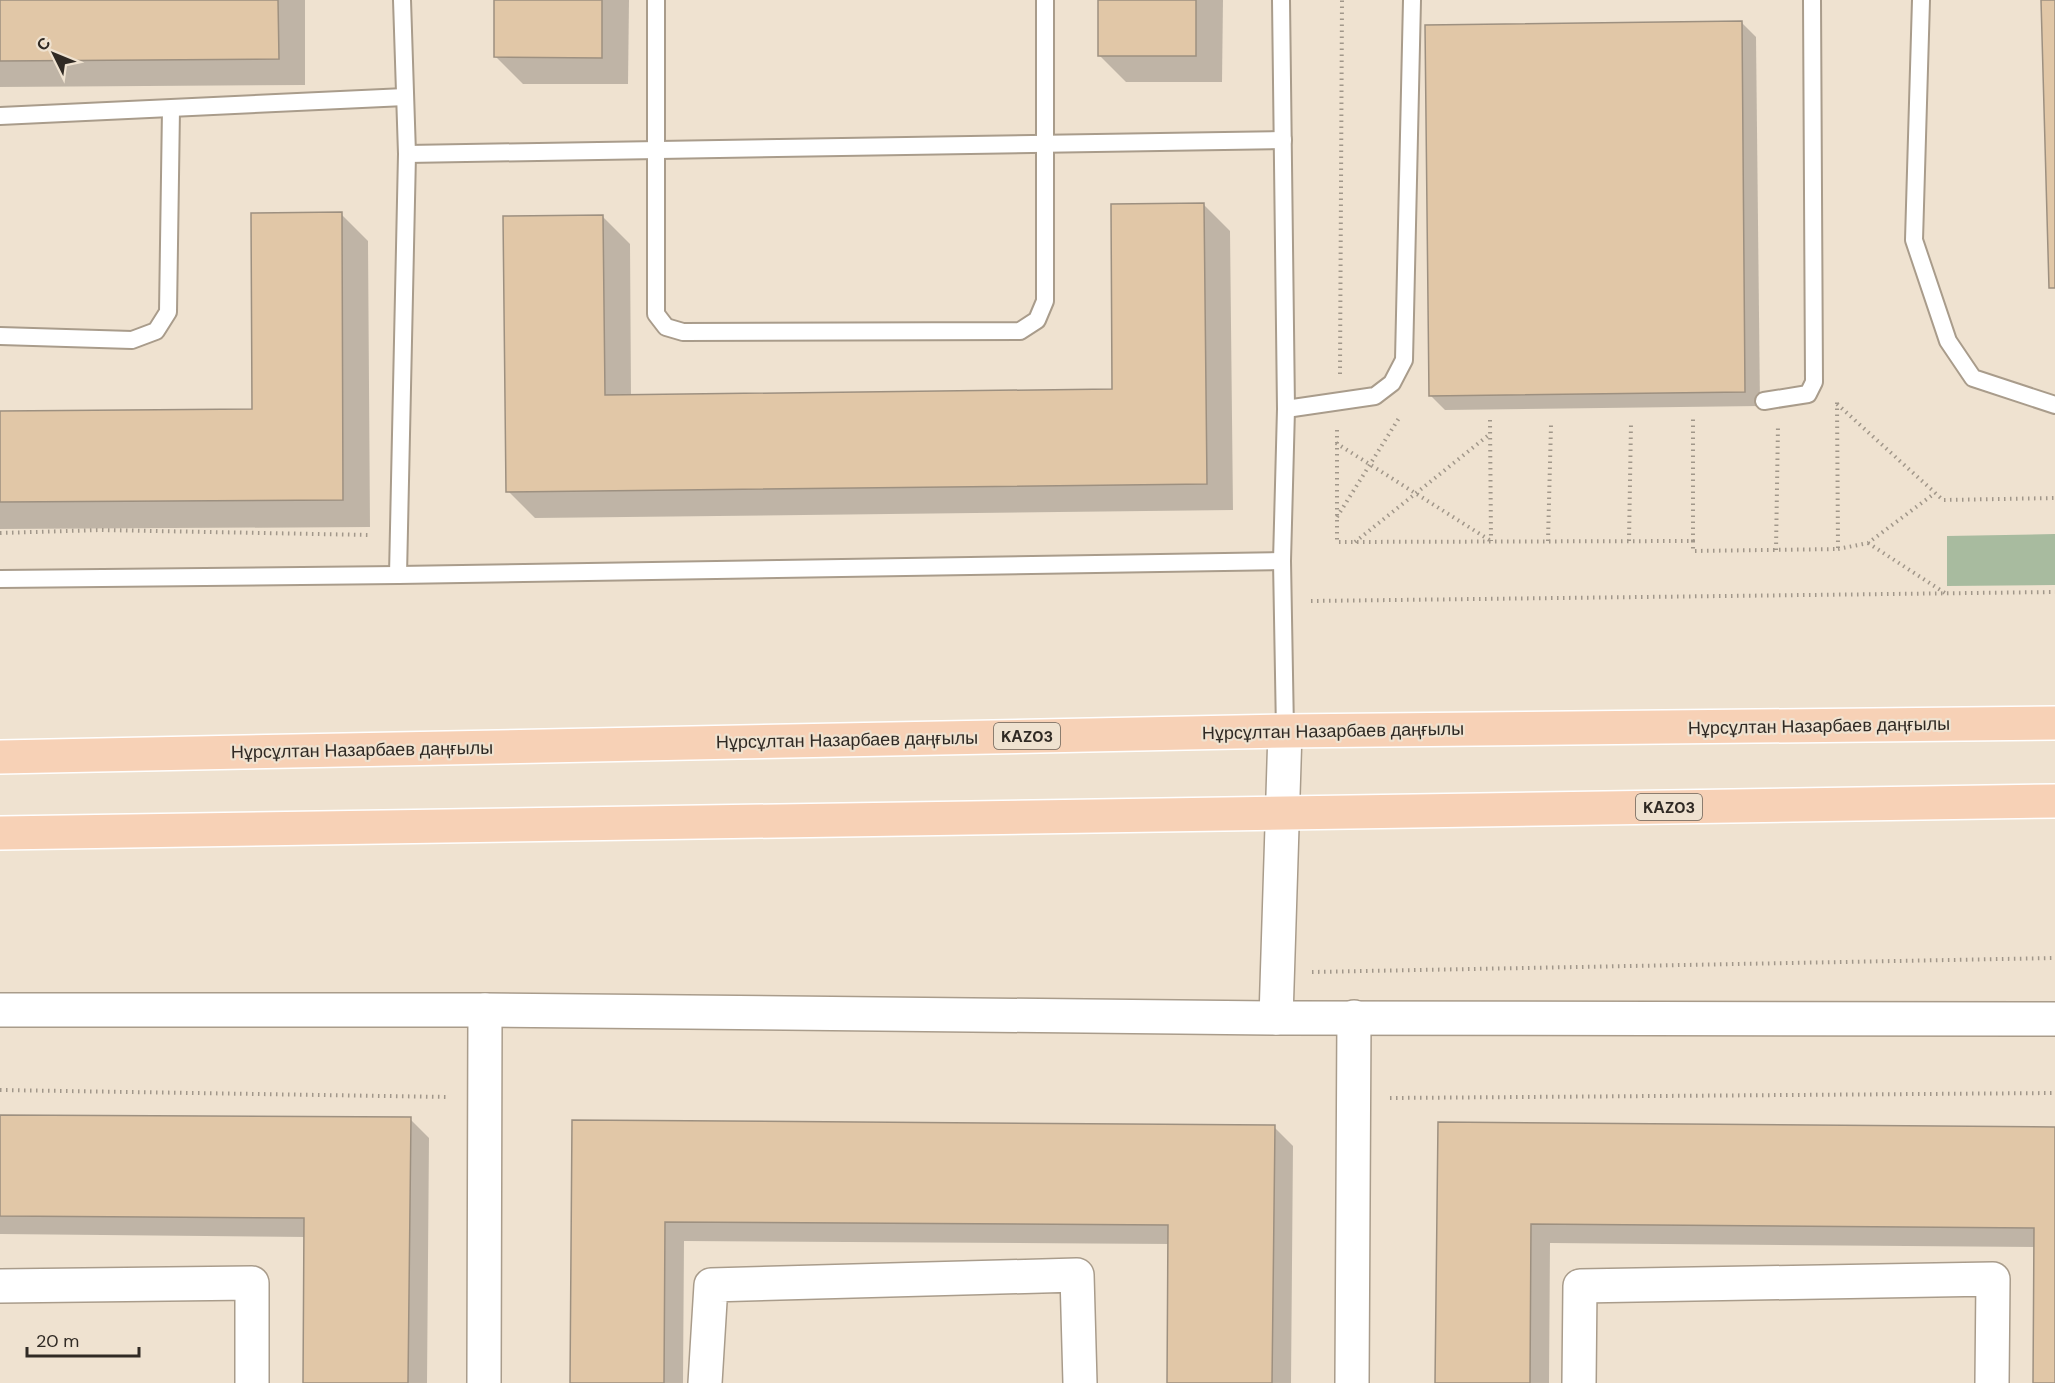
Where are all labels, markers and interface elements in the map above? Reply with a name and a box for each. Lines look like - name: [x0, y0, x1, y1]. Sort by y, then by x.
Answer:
- north arrow: [24, 24, 84, 84]
- text: С: [32, 32, 55, 56]
- street label: Нұрсұлтан Назарбаев даңғылы: [1688, 712, 1950, 740]
- street label: Нұрсұлтан Назарбаев даңғылы: [1202, 717, 1464, 745]
- road number: KАZ03: [994, 723, 1060, 749]
- street label: Нұрсұлтан Назарбаев даңғылы: [716, 726, 978, 754]
- street label: Нұрсұлтан Назарбаев даңғылы: [231, 736, 493, 764]
- road number: KАZ03: [1636, 794, 1702, 820]
- scale bar: [27, 1320, 140, 1358]
- text: 20 m: [36, 1329, 79, 1353]

